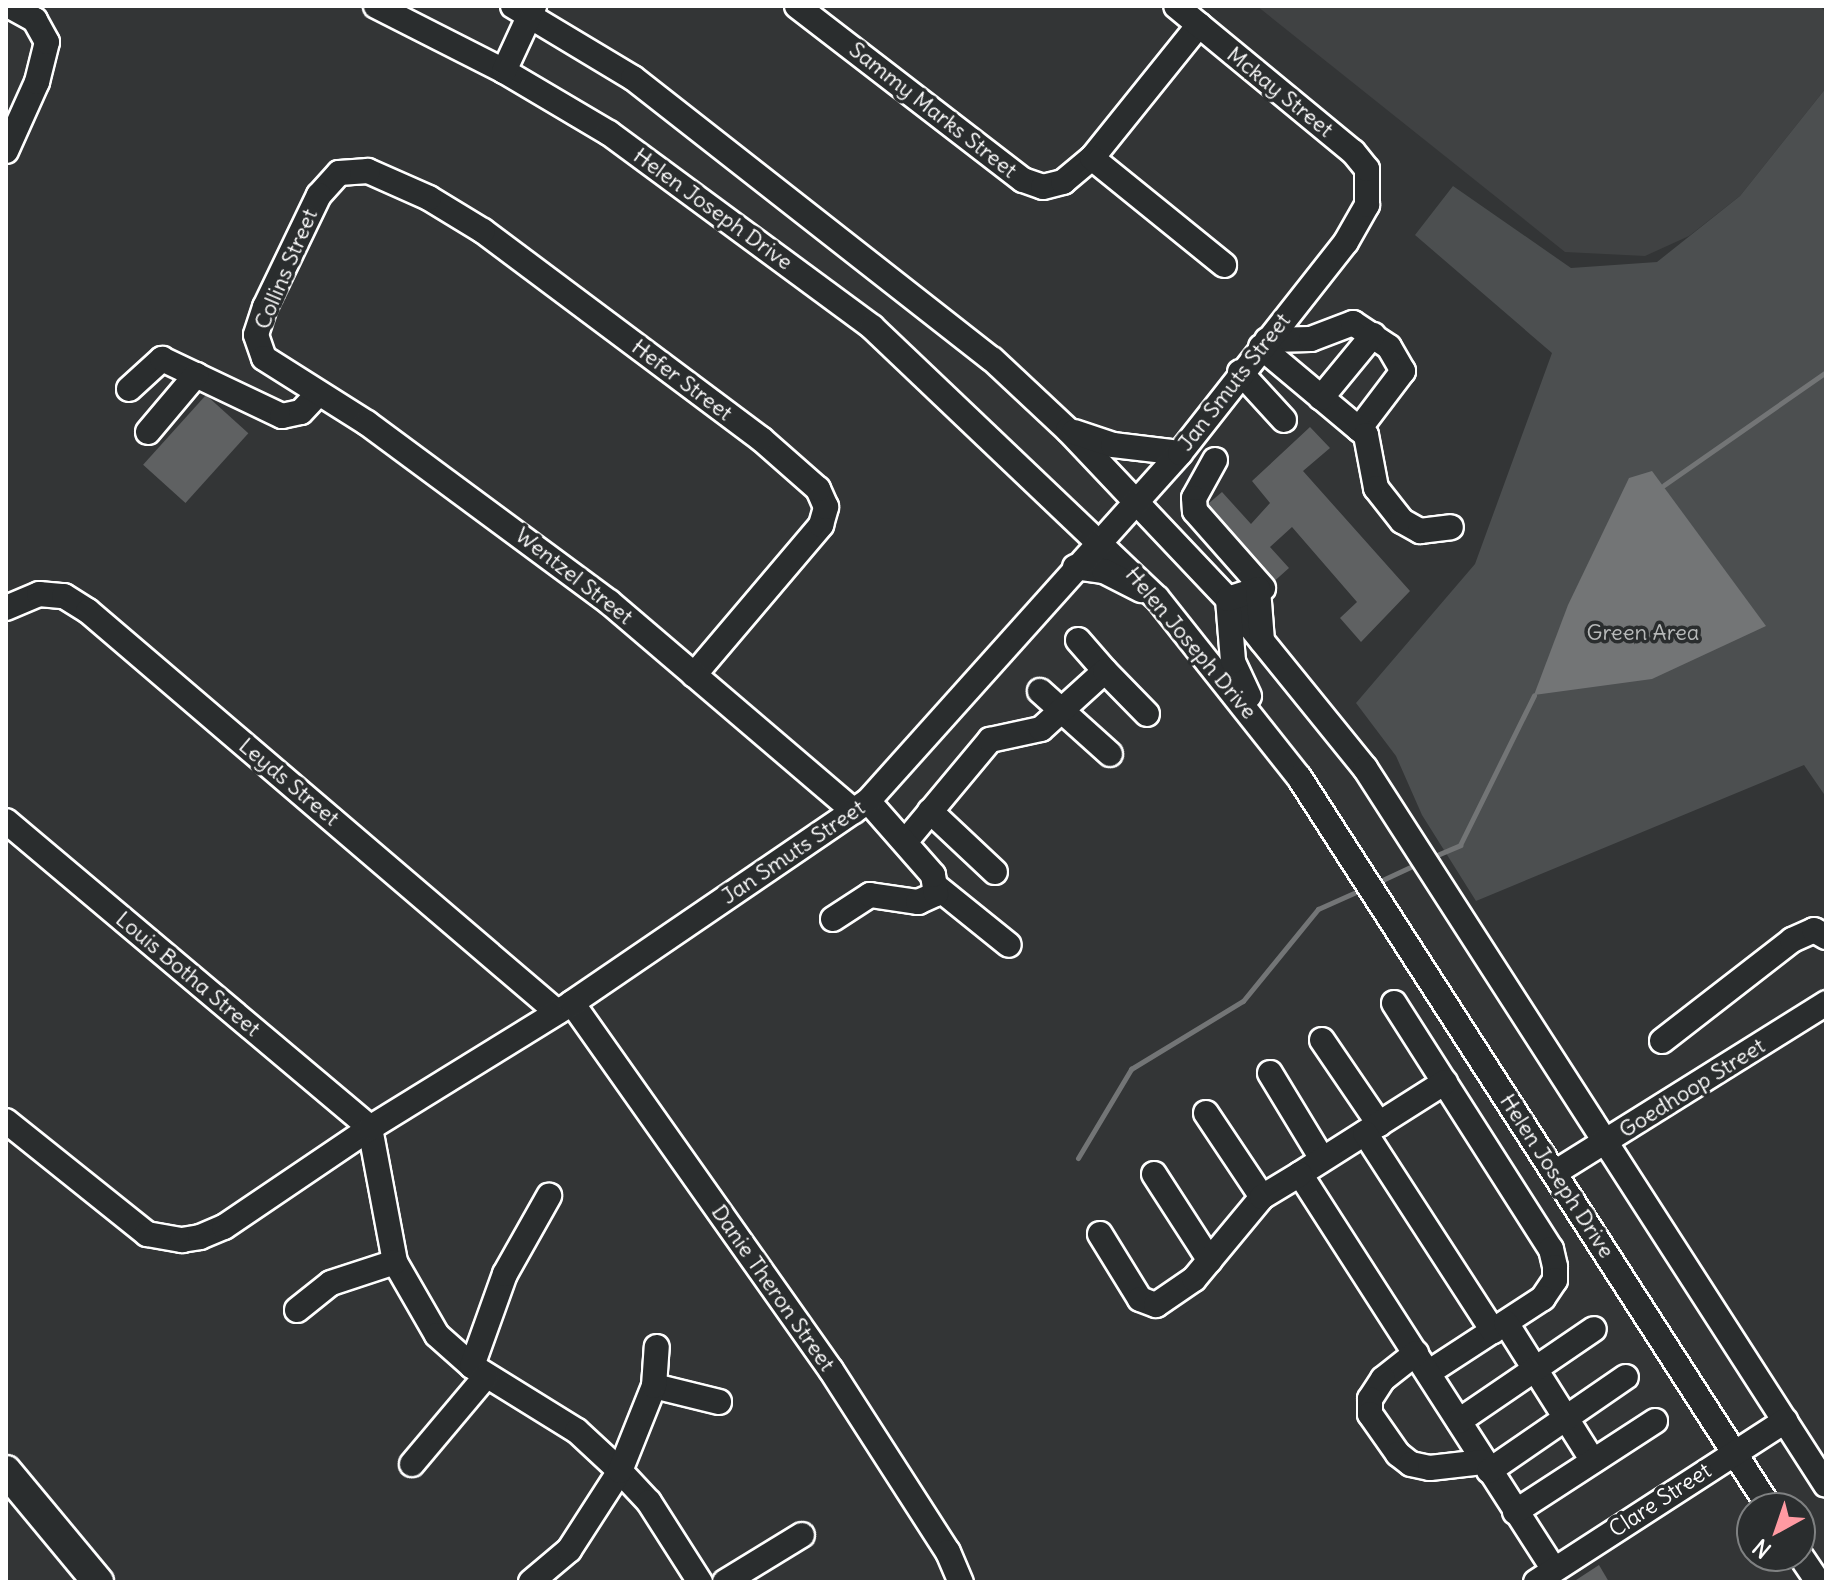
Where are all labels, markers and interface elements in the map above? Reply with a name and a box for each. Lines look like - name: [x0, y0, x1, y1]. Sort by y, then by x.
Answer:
- street label: Sammy Marks Street: [844, 36, 1022, 184]
- street label: Mckay Street: [1222, 41, 1338, 143]
- street label: Helen Joseph Drive: [628, 142, 798, 276]
- street label: Collins Street: [249, 205, 323, 333]
- street label: Jan Smuts Street: [1172, 308, 1296, 456]
- street label: Hefer Street: [627, 334, 737, 426]
- street label: Wentzel Street: [510, 522, 638, 630]
- street label: Helen Joseph Drive: [1120, 562, 1262, 724]
- park label: Green Area: [1587, 620, 1699, 646]
- street label: Leyds Street: [234, 733, 344, 831]
- street label: Jan Smuts Street: [716, 794, 870, 910]
- street label: Louis Botha Street: [110, 906, 266, 1042]
- street label: Goedhoop Street: [1614, 1033, 1770, 1143]
- street label: Helen Joseph Drive: [1494, 1089, 1620, 1263]
- street label: Danie Theron Street: [706, 1200, 840, 1376]
- street label: Clare Street: [1604, 1457, 1716, 1543]
- north arrow: [1736, 1492, 1816, 1572]
- text: N: [1747, 1533, 1777, 1564]

